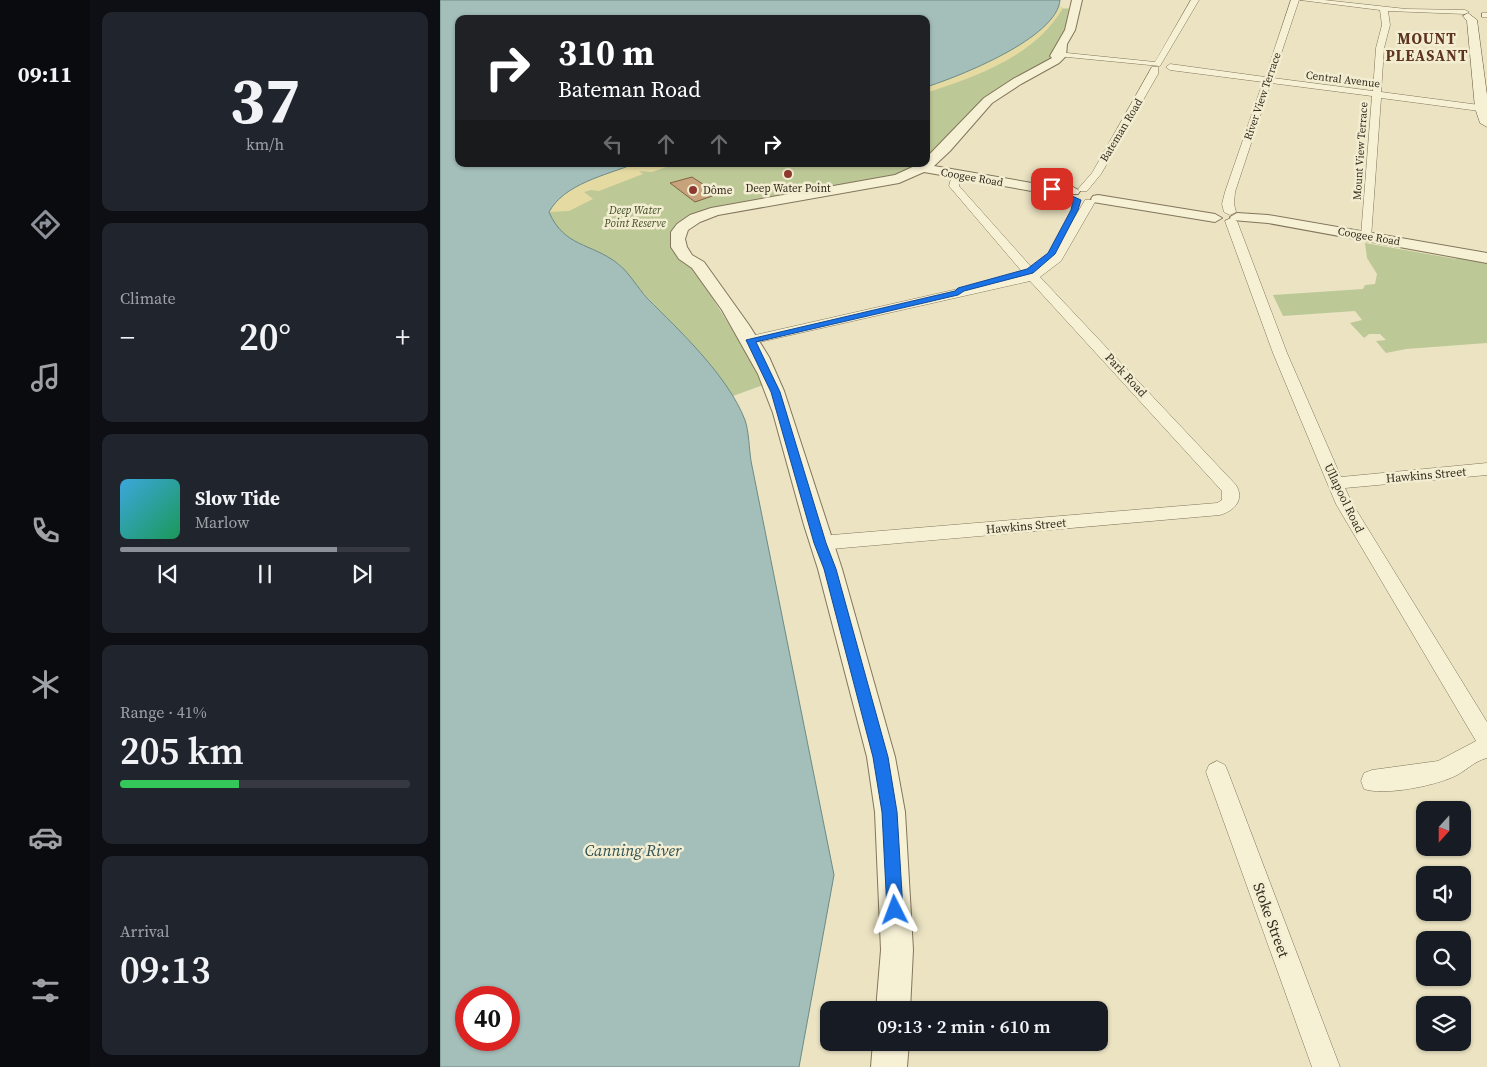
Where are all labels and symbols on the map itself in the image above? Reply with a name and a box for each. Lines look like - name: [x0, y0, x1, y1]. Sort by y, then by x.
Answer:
- district label: MOUNT PLEASANT: [1386, 28, 1468, 66]
- street label: River View Terrace: [1240, 50, 1285, 142]
- street label: Central Avenue: [1305, 67, 1381, 92]
- street label: Bateman Road: [1097, 95, 1147, 165]
- street label: Mount View Terrace: [1350, 101, 1371, 201]
- street label: Coogee Road: [939, 165, 1005, 191]
- marker: Deep Water Point: [782, 168, 794, 180]
- pin: [1031, 168, 1073, 210]
- place label: Deep Water Point: [745, 181, 831, 196]
- place label: Dôme: [703, 183, 733, 198]
- marker: Dôme: [687, 184, 699, 196]
- park label: Deep Water Point Reserve: [603, 203, 666, 231]
- street label: Coogee Road: [1336, 224, 1402, 250]
- street label: Park Road: [1102, 350, 1151, 401]
- street label: Ullapool Road: [1320, 461, 1368, 535]
- street label: Hawkins Street: [1385, 464, 1467, 486]
- street label: Hawkins Street: [985, 515, 1067, 537]
- north arrow: [1416, 801, 1471, 856]
- water label: Canning River: [585, 839, 682, 861]
- street label: Stoke Street: [1248, 879, 1295, 960]
- position arrow: [868, 883, 920, 935]
- speed limit sign: 40: [455, 986, 520, 1051]

